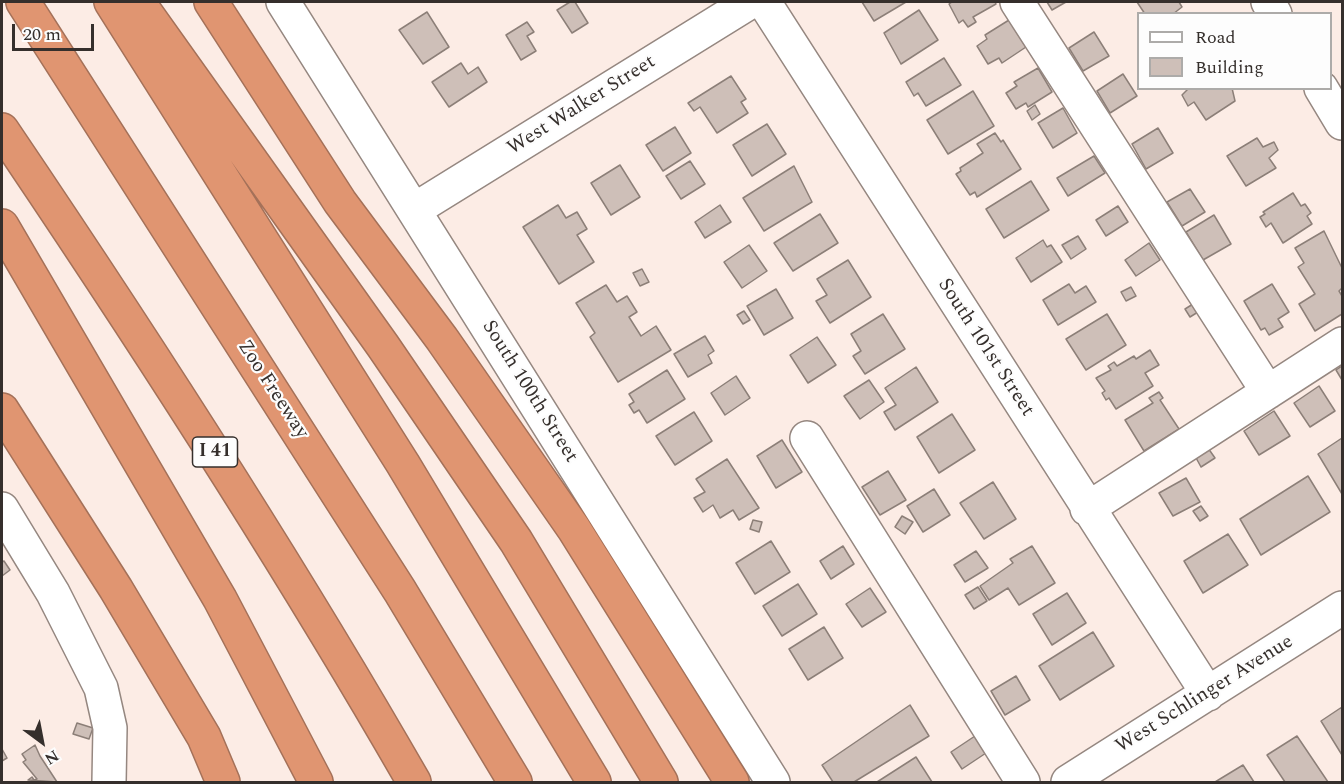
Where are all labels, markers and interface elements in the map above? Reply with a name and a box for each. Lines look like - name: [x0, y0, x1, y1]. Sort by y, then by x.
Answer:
- scale bar: [15, 12, 98, 50]
- legend: [1137, 12, 1332, 90]
- text: 20 m: [23, 21, 61, 48]
- text: Road: [1195, 24, 1236, 51]
- street label: West Walker Street: [504, 51, 660, 161]
- text: Building: [1195, 54, 1264, 81]
- street label: South 101st Street: [931, 274, 1039, 422]
- street label: South 100th Street: [476, 317, 582, 467]
- street label: Zoo Freeway: [231, 336, 313, 444]
- road number: I 41: [192, 437, 238, 467]
- street label: West Schlinger Avenue: [1112, 631, 1298, 759]
- north arrow: [12, 712, 72, 772]
- text: N: [40, 744, 63, 771]

